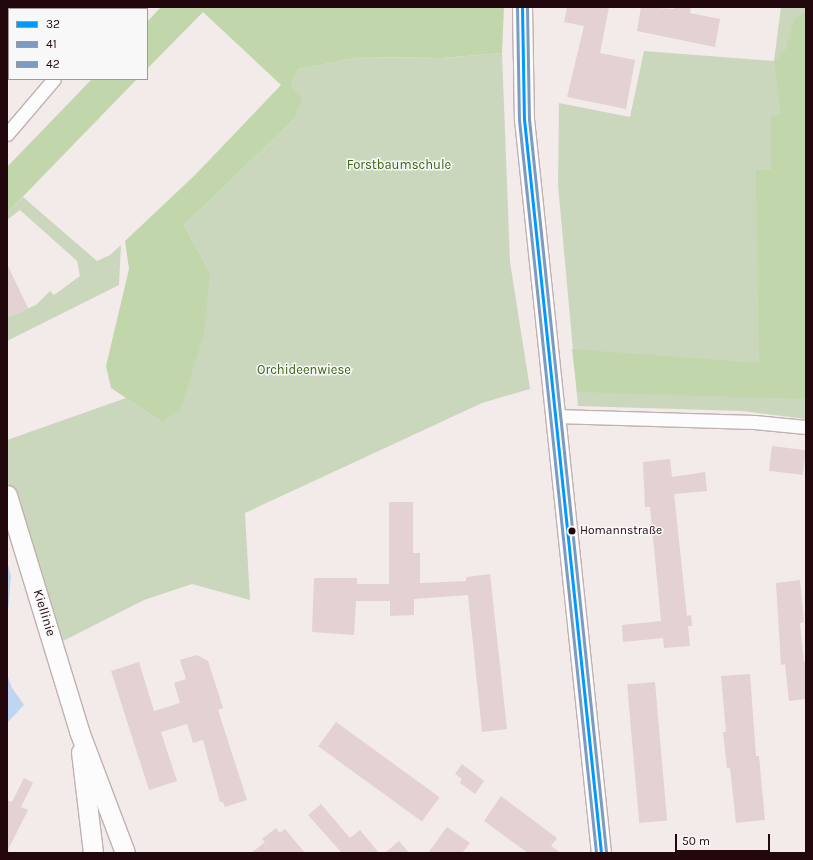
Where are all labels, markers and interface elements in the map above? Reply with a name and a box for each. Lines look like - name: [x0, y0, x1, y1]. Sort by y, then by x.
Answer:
- legend: [8, 8, 148, 80]
- text: 32: [46, 17, 60, 31]
- text: 41: [46, 37, 57, 51]
- text: 42: [46, 57, 60, 71]
- park label: Forstbaumschule: [347, 157, 451, 173]
- park label: Orchideenwiese: [257, 362, 351, 378]
- place label: Homannstraße: [580, 524, 662, 538]
- marker: Homannstraße: [567, 526, 577, 536]
- street label: Kiellinie: [30, 588, 58, 638]
- scale bar: [677, 826, 772, 852]
- text: 50 m: [682, 834, 710, 848]

